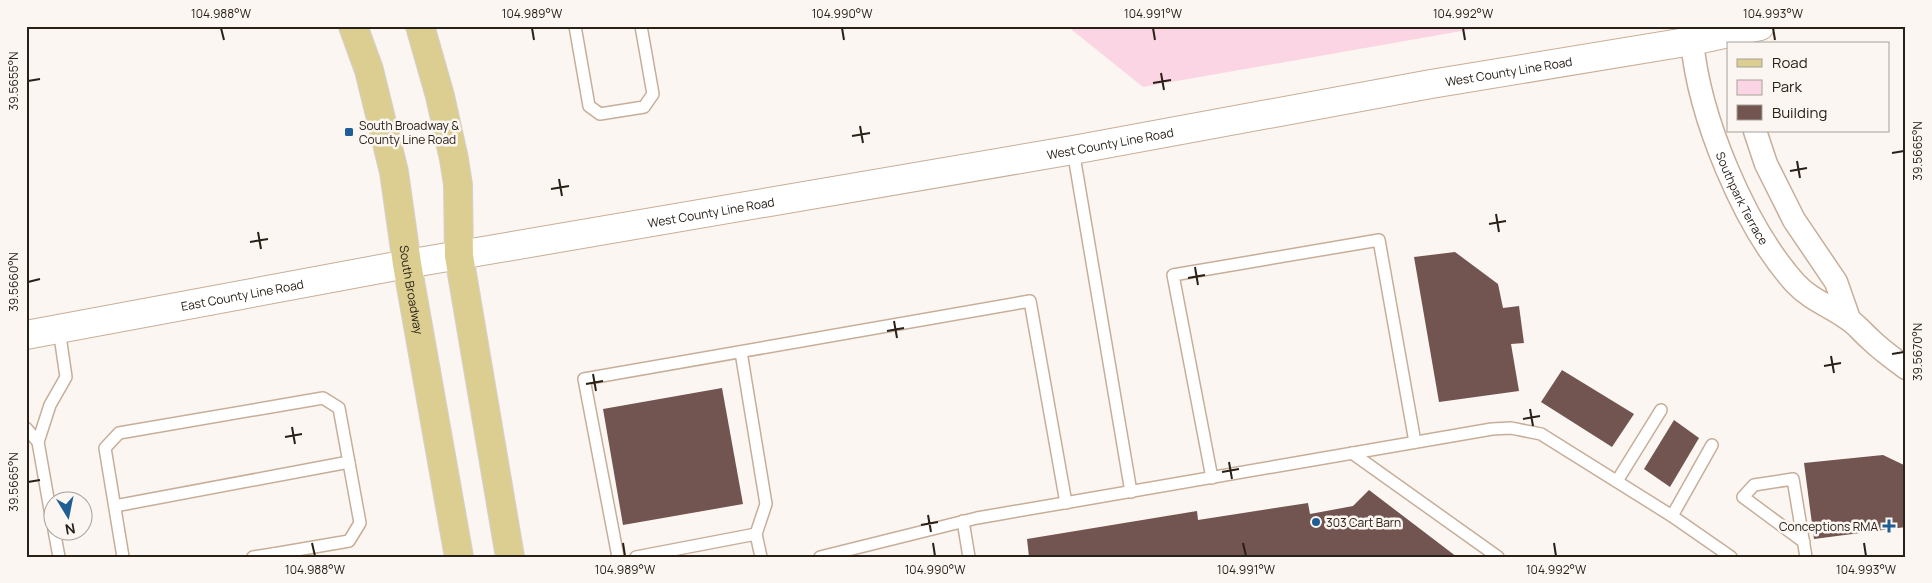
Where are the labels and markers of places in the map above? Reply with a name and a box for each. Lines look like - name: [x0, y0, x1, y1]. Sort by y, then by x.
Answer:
- place label: South Broadway & County Line Road: [359, 117, 459, 148]
- marker: South Broadway & County Line Road: [343, 126, 355, 138]
- place label: 303 Cart Barn: [1326, 514, 1401, 531]
- marker: 303 Cart Barn: [1310, 516, 1322, 528]
- place label: Conceptions RMA: [1779, 518, 1878, 535]
- marker: Conceptions RMA: [1882, 519, 1896, 533]

